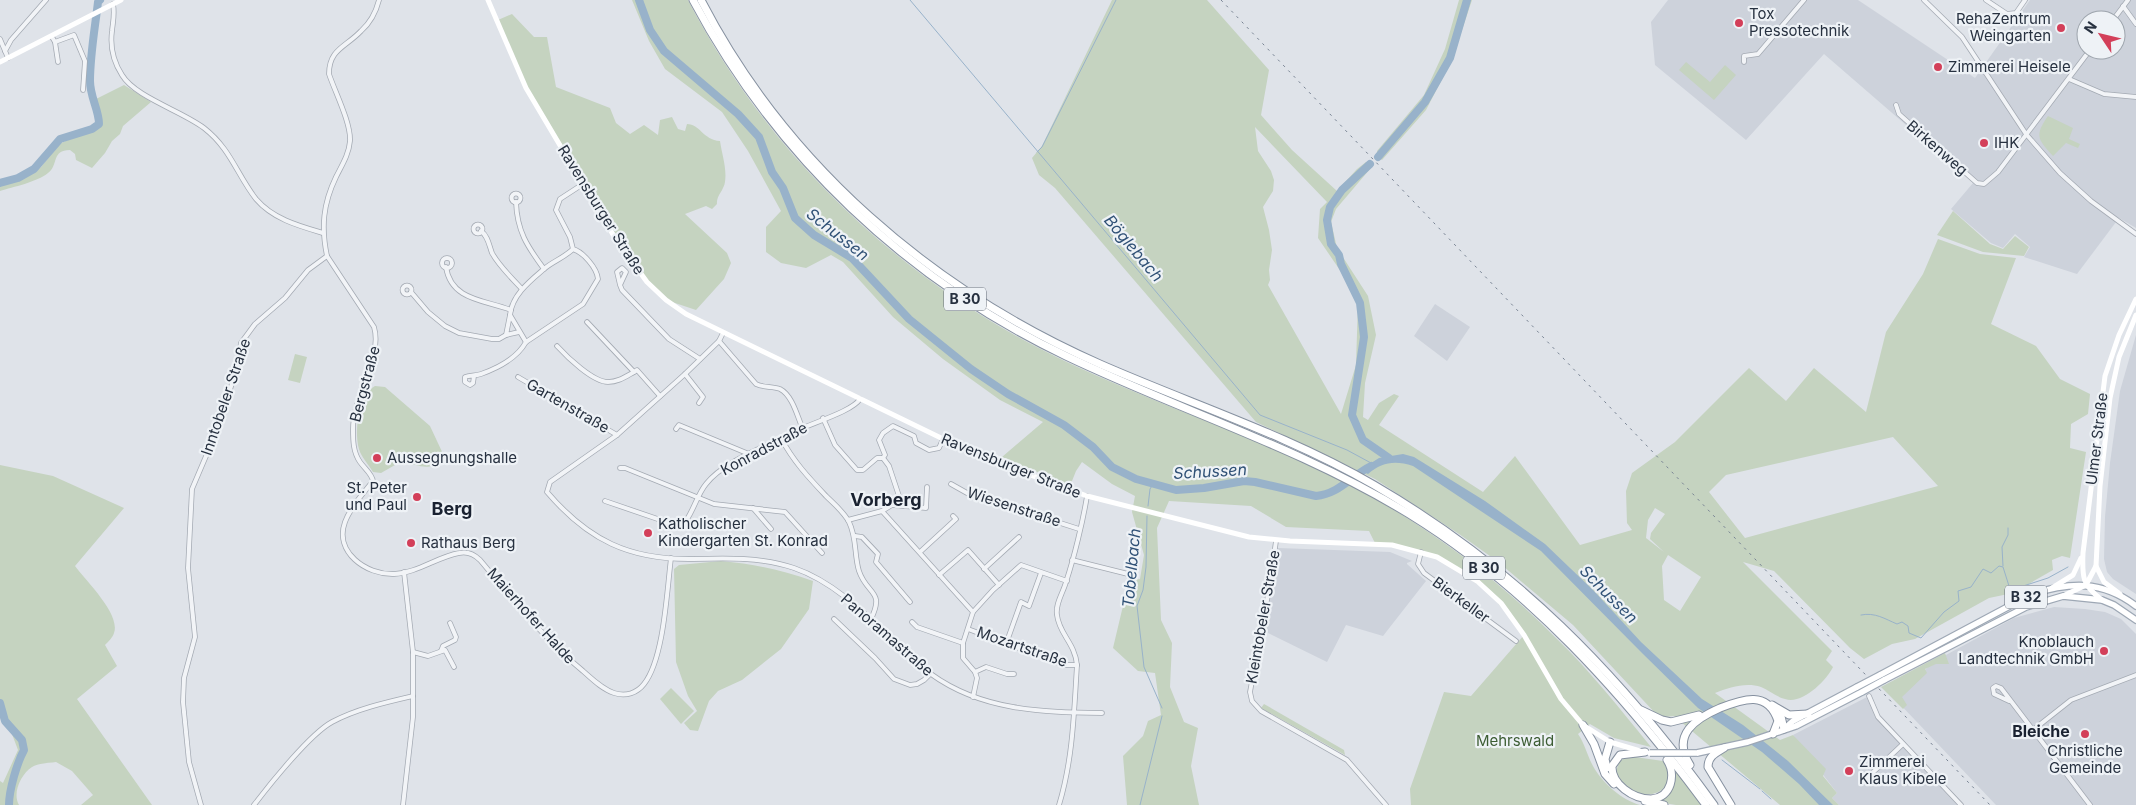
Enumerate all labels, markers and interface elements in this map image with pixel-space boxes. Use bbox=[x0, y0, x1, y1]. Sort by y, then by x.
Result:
place label: Tox Pressotechnik bbox=[1749, 4, 1850, 40]
place label: RehaZentrum Weingarten bbox=[1956, 9, 2051, 45]
north arrow bbox=[2076, 10, 2126, 60]
marker: Tox Pressotechnik bbox=[1733, 17, 1745, 29]
text: N bbox=[2080, 18, 2100, 37]
marker: RehaZentrum Weingarten bbox=[2055, 22, 2067, 34]
place label: Zimmerei Heisele bbox=[1948, 57, 2071, 76]
marker: Zimmerei Heisele bbox=[1932, 61, 1944, 73]
street label: Birkenweg bbox=[1903, 116, 1972, 179]
place label: IHK bbox=[1994, 133, 2019, 152]
marker: IHK bbox=[1978, 137, 1990, 149]
street label: Ravensburger Straße bbox=[554, 141, 649, 278]
water label: Schussen bbox=[803, 203, 873, 265]
water label: Böglebach bbox=[1100, 210, 1168, 286]
road number: B 30 bbox=[944, 288, 986, 310]
street label: Inntobeler Straße bbox=[197, 336, 254, 458]
street label: Bergstraße bbox=[345, 344, 384, 424]
street label: Gartenstraße bbox=[523, 374, 613, 437]
street label: Ulmer Straße bbox=[2081, 392, 2112, 486]
street label: Konradstraße bbox=[717, 418, 810, 479]
street label: Ravensburger Straße bbox=[938, 429, 1084, 502]
place label: Aussegnungshalle bbox=[387, 448, 517, 467]
marker: Aussegnungshalle bbox=[371, 452, 383, 464]
water label: Schussen bbox=[1173, 459, 1247, 483]
place label: St. Peter und Paul bbox=[345, 478, 407, 514]
street label: Wiesenstraße bbox=[965, 482, 1063, 531]
district label: Vorberg bbox=[850, 489, 922, 510]
marker: St. Peter und Paul bbox=[411, 491, 423, 503]
district label: Berg bbox=[432, 498, 472, 519]
place label: Katholischer Kindergarten St. Konrad bbox=[658, 514, 828, 550]
marker: Katholischer Kindergarten St. Konrad bbox=[642, 527, 654, 539]
water label: Tobelbach bbox=[1118, 527, 1144, 609]
place label: Rathaus Berg bbox=[421, 533, 515, 552]
marker: Rathaus Berg bbox=[405, 537, 417, 549]
street label: Kleintobeler Straße bbox=[1241, 549, 1284, 685]
road number: B 30 bbox=[1463, 556, 1505, 580]
water label: Schussen bbox=[1576, 561, 1642, 627]
street label: Maierhofer Halde bbox=[483, 564, 580, 668]
street label: Bierkeller bbox=[1429, 572, 1494, 627]
road number: B 32 bbox=[2005, 586, 2047, 608]
street label: Panoramastraße bbox=[837, 589, 937, 680]
street label: Mozartstraße bbox=[974, 622, 1070, 671]
place label: Knoblauch Landtechnik GmbH bbox=[1958, 632, 2094, 668]
marker: Knoblauch Landtechnik GmbH bbox=[2098, 645, 2110, 657]
district label: Bleiche bbox=[2012, 721, 2070, 741]
marker: Christliche Gemeinde bbox=[2079, 728, 2091, 740]
park label: Mehrswald bbox=[1476, 731, 1554, 750]
place label: Christliche Gemeinde bbox=[2047, 741, 2123, 777]
place label: Zimmerei Klaus Kibele bbox=[1859, 752, 1946, 788]
marker: Zimmerei Klaus Kibele bbox=[1843, 765, 1855, 777]

